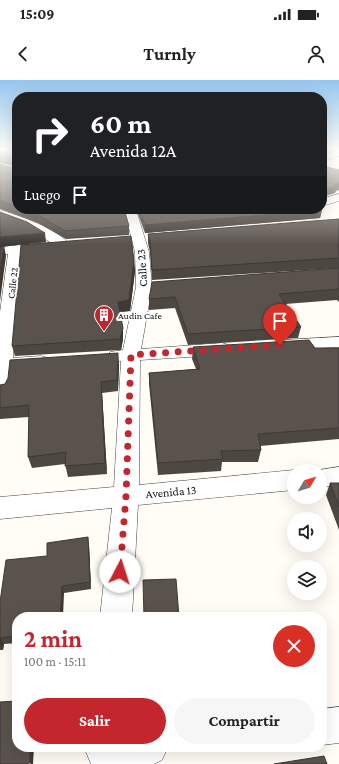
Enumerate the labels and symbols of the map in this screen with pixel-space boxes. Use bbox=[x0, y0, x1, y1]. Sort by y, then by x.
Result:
street label: Calle 23 bbox=[134, 248, 150, 287]
street label: Calle 22 bbox=[5, 267, 20, 299]
building icon: Audin Cafe bbox=[93, 304, 115, 332]
pin bbox=[263, 304, 297, 345]
place label: Audin Cafe bbox=[118, 310, 162, 321]
north arrow bbox=[287, 464, 327, 504]
street label: Avenida 13 bbox=[145, 483, 197, 501]
position arrow bbox=[99, 551, 141, 593]

